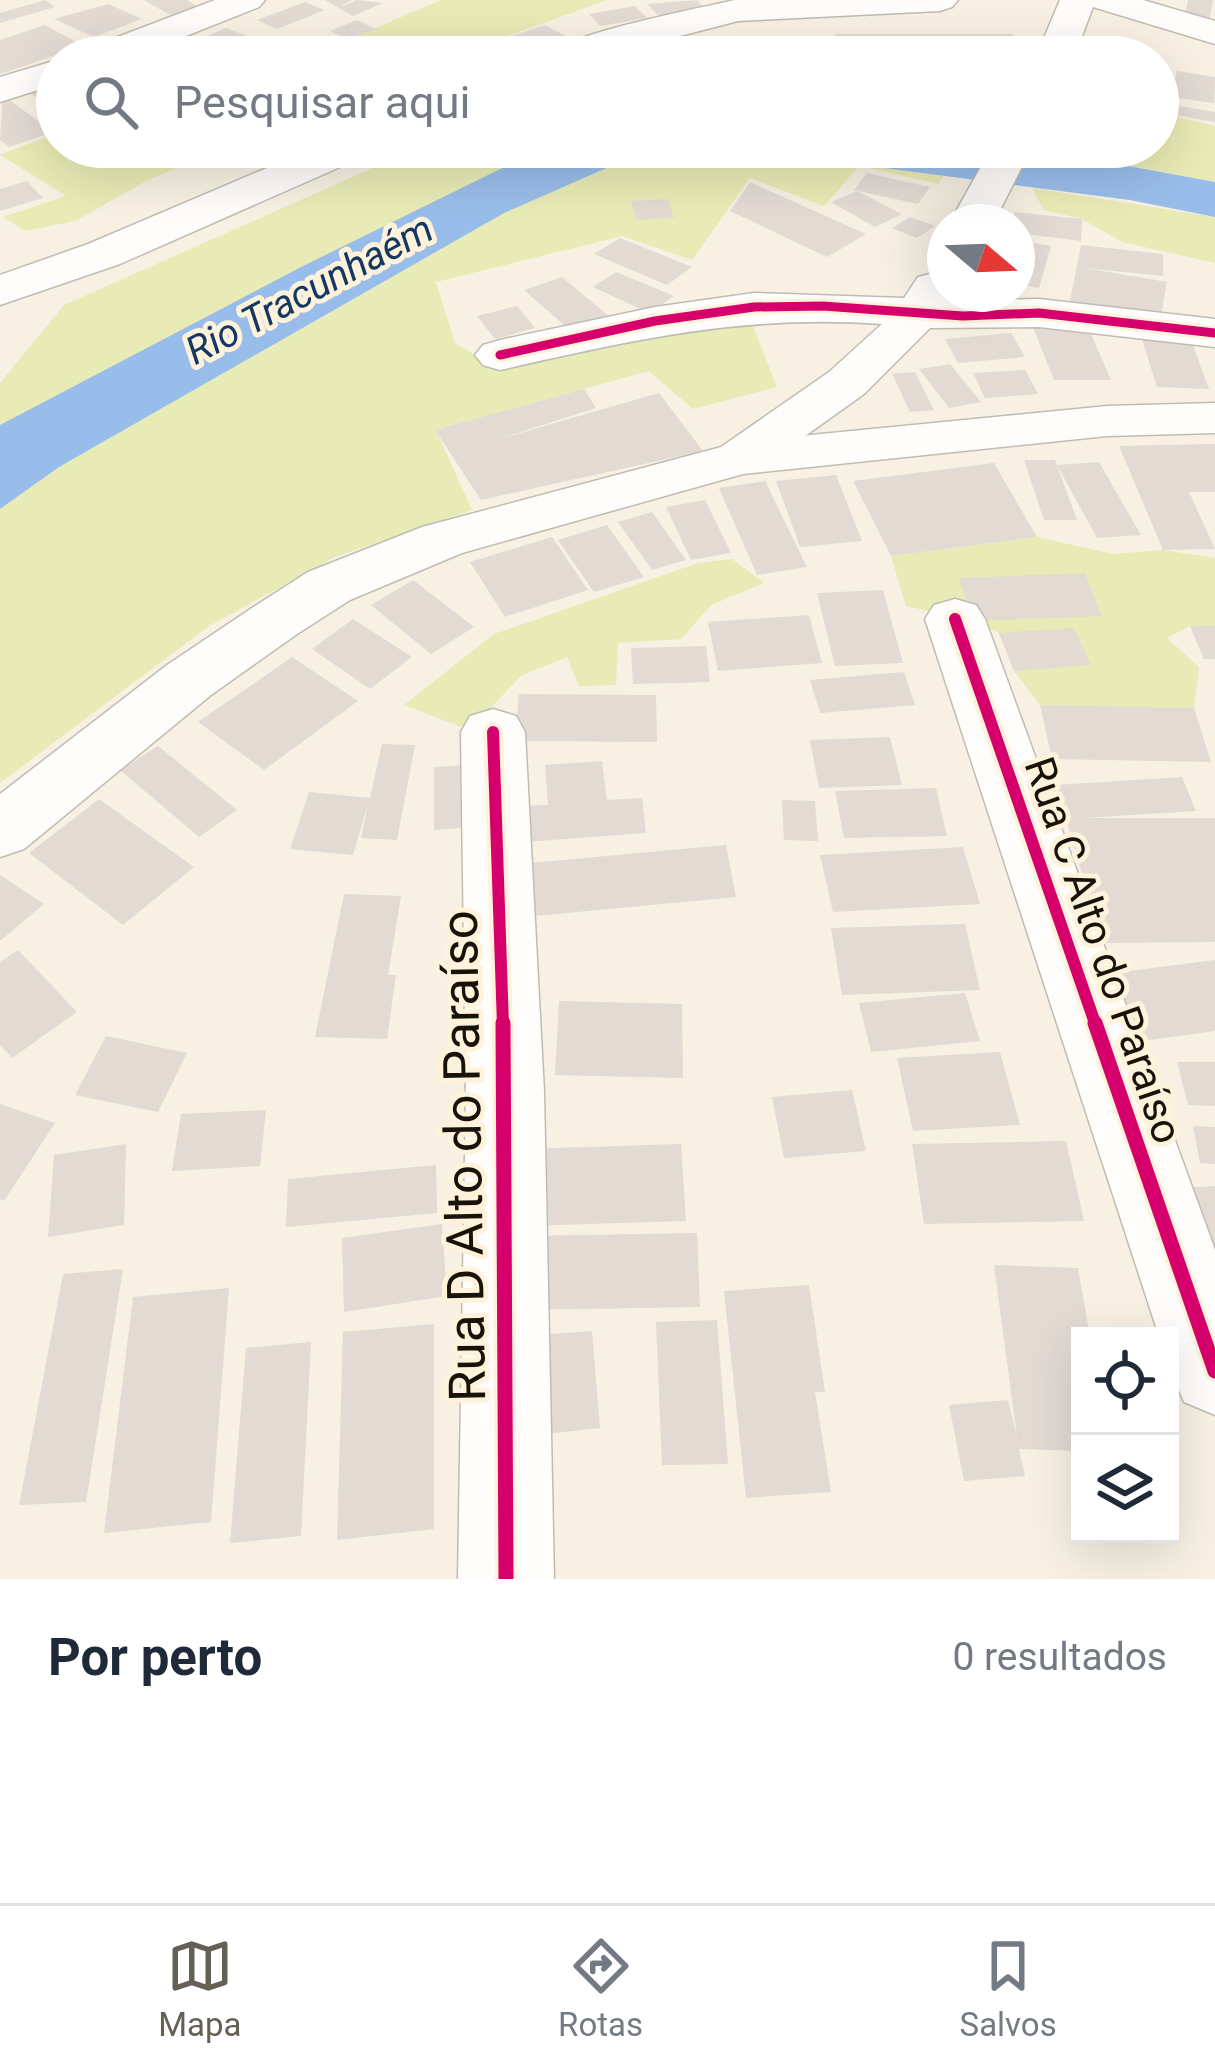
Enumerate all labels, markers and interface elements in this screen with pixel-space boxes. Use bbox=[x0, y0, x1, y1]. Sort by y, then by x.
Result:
search box bbox=[36, 36, 1179, 168]
icon: search bbox=[78, 69, 144, 135]
text: Pesquisar aqui bbox=[174, 76, 470, 129]
north arrow bbox=[927, 204, 1035, 312]
water label: Rio Tracunhaém bbox=[178, 206, 441, 374]
street label: Rua C Alto do Paraíso bbox=[1014, 751, 1193, 1150]
street label: Rua D Alto do Paraíso bbox=[430, 910, 497, 1402]
map controls bbox=[1071, 1327, 1179, 1543]
button: locate bbox=[1071, 1327, 1179, 1435]
button: layers bbox=[1071, 1435, 1179, 1543]
text: Por perto bbox=[48, 1628, 262, 1687]
text: 0 resultados bbox=[952, 1634, 1167, 1680]
tab: Mapa bbox=[158, 1933, 242, 2044]
tab: Rotas bbox=[558, 1933, 643, 2044]
tab: Salvos bbox=[960, 1933, 1057, 2044]

